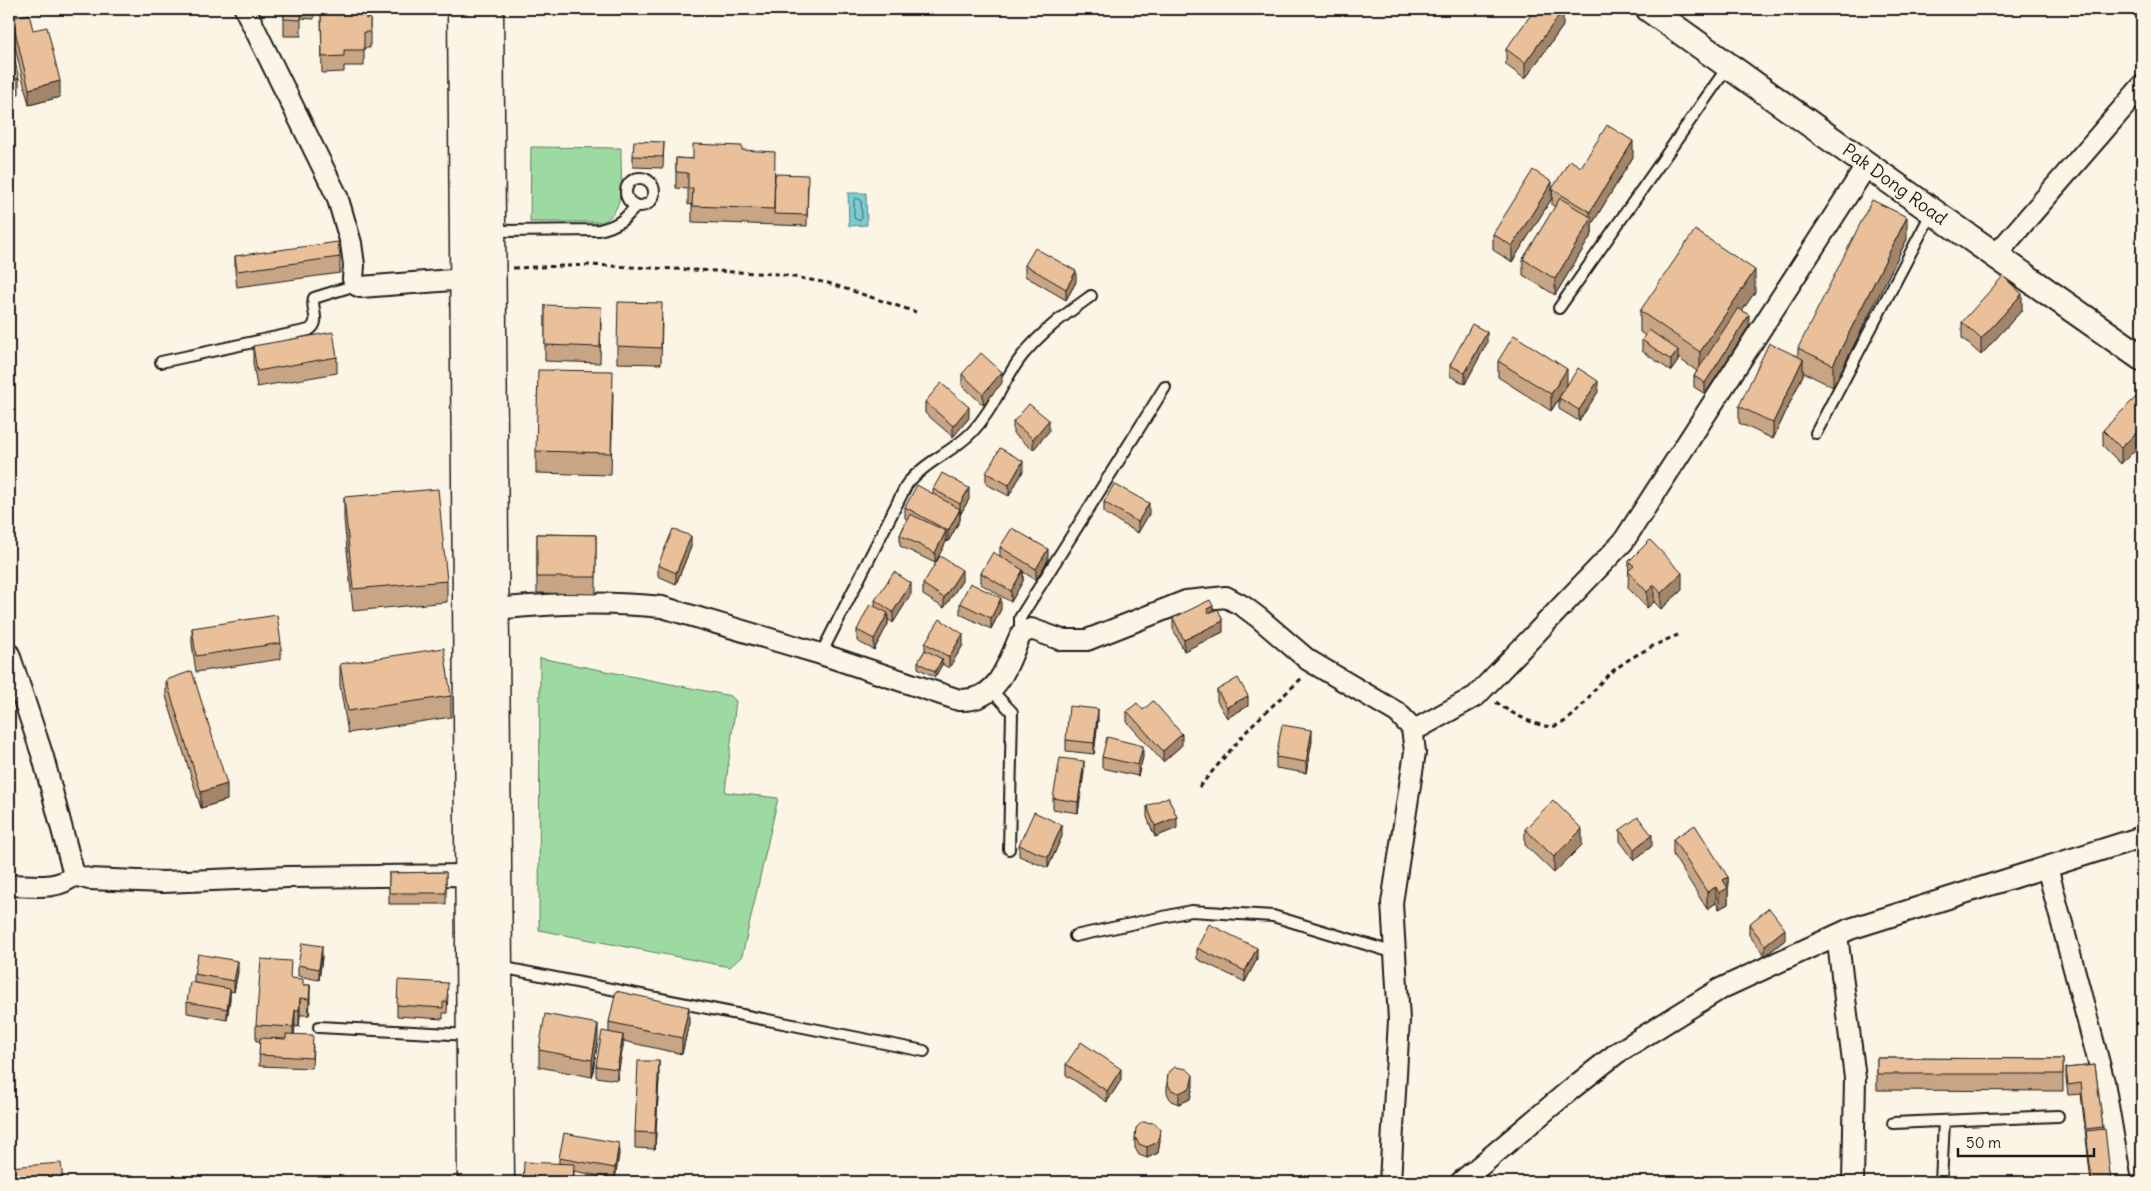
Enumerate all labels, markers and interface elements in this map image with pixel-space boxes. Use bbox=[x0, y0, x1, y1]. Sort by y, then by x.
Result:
street label: Pak Dong Road bbox=[1838, 138, 1952, 230]
scale bar bbox=[1958, 1126, 2095, 1158]
text: 50 m bbox=[1966, 1133, 2001, 1152]

